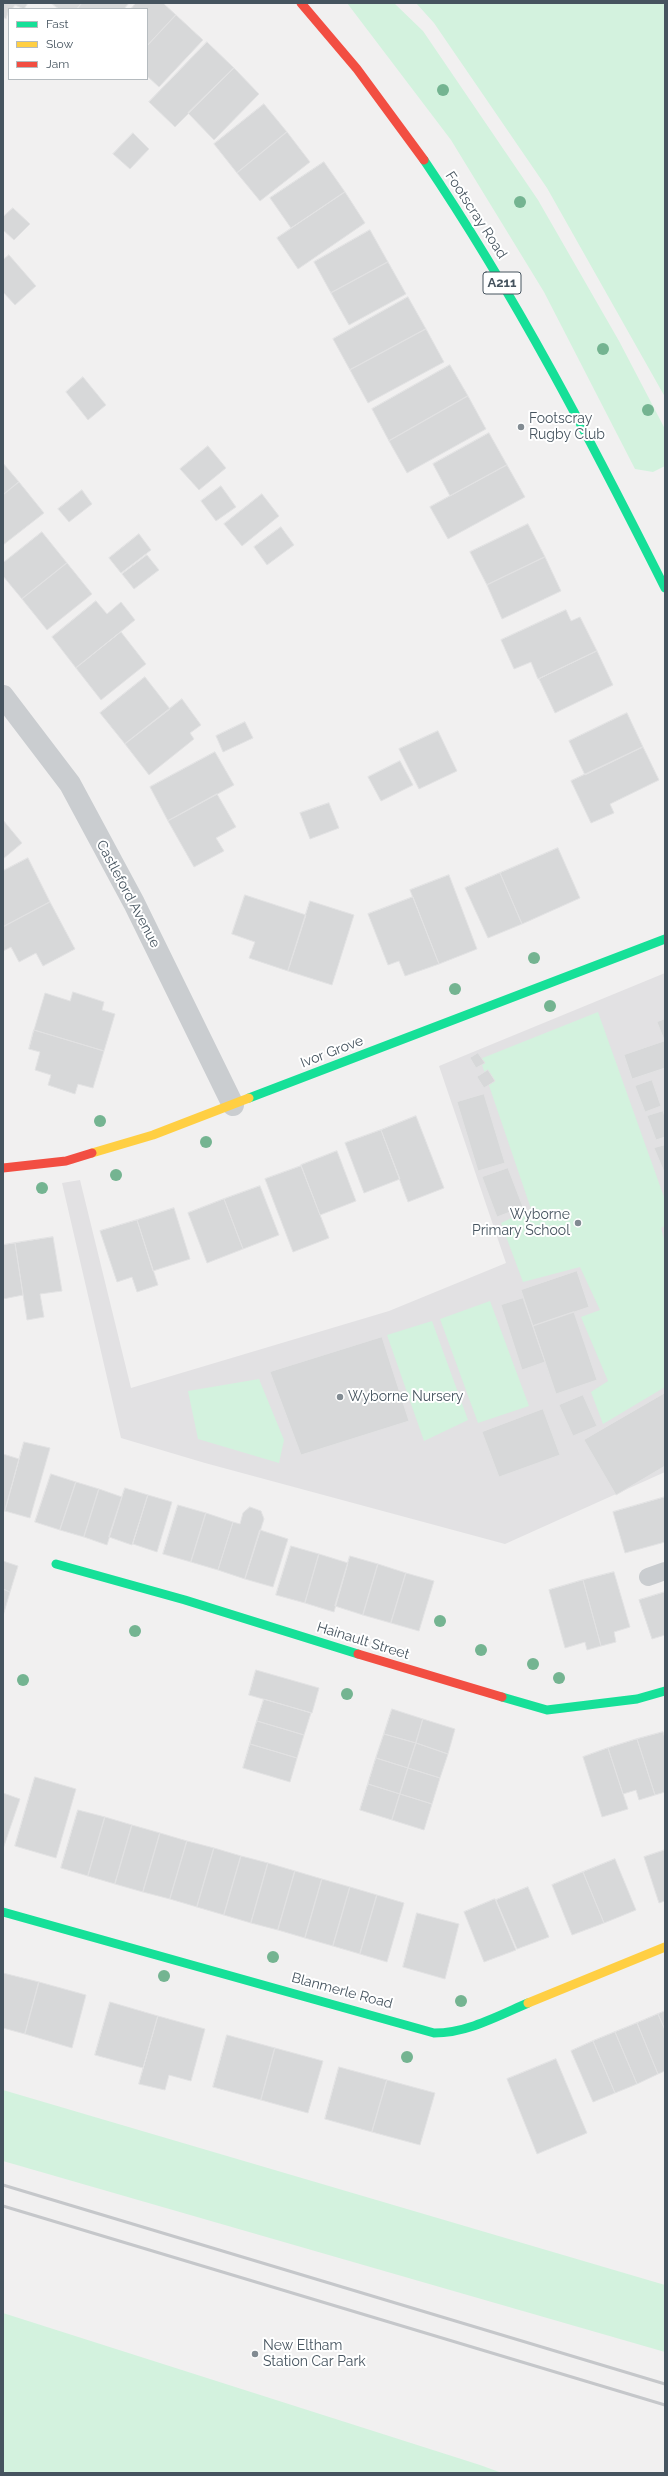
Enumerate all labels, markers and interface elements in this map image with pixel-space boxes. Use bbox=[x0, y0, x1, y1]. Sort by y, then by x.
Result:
legend bbox=[8, 8, 148, 80]
text: Fast bbox=[46, 17, 69, 31]
text: Slow bbox=[46, 37, 73, 51]
text: Jam bbox=[46, 57, 69, 71]
street label: Footscray Road bbox=[442, 168, 510, 262]
road number: A211 bbox=[483, 272, 521, 294]
place label: Footscray Rugby Club bbox=[529, 411, 605, 444]
marker: Footscray Rugby Club bbox=[516, 422, 526, 432]
street label: Castleford Avenue bbox=[93, 837, 163, 951]
street label: Ivor Grove bbox=[298, 1032, 366, 1072]
place label: Wyborne Primary School bbox=[472, 1207, 570, 1240]
marker: Wyborne Primary School bbox=[573, 1218, 583, 1228]
place label: Wyborne Nursery bbox=[348, 1389, 463, 1405]
marker: Wyborne Nursery bbox=[335, 1392, 345, 1402]
street label: Hainault Street bbox=[315, 1619, 411, 1663]
street label: Blanmerle Road bbox=[290, 1969, 394, 2013]
place label: New Eltham Station Car Park bbox=[263, 2338, 366, 2370]
marker: New Eltham Station Car Park bbox=[250, 2349, 260, 2359]

